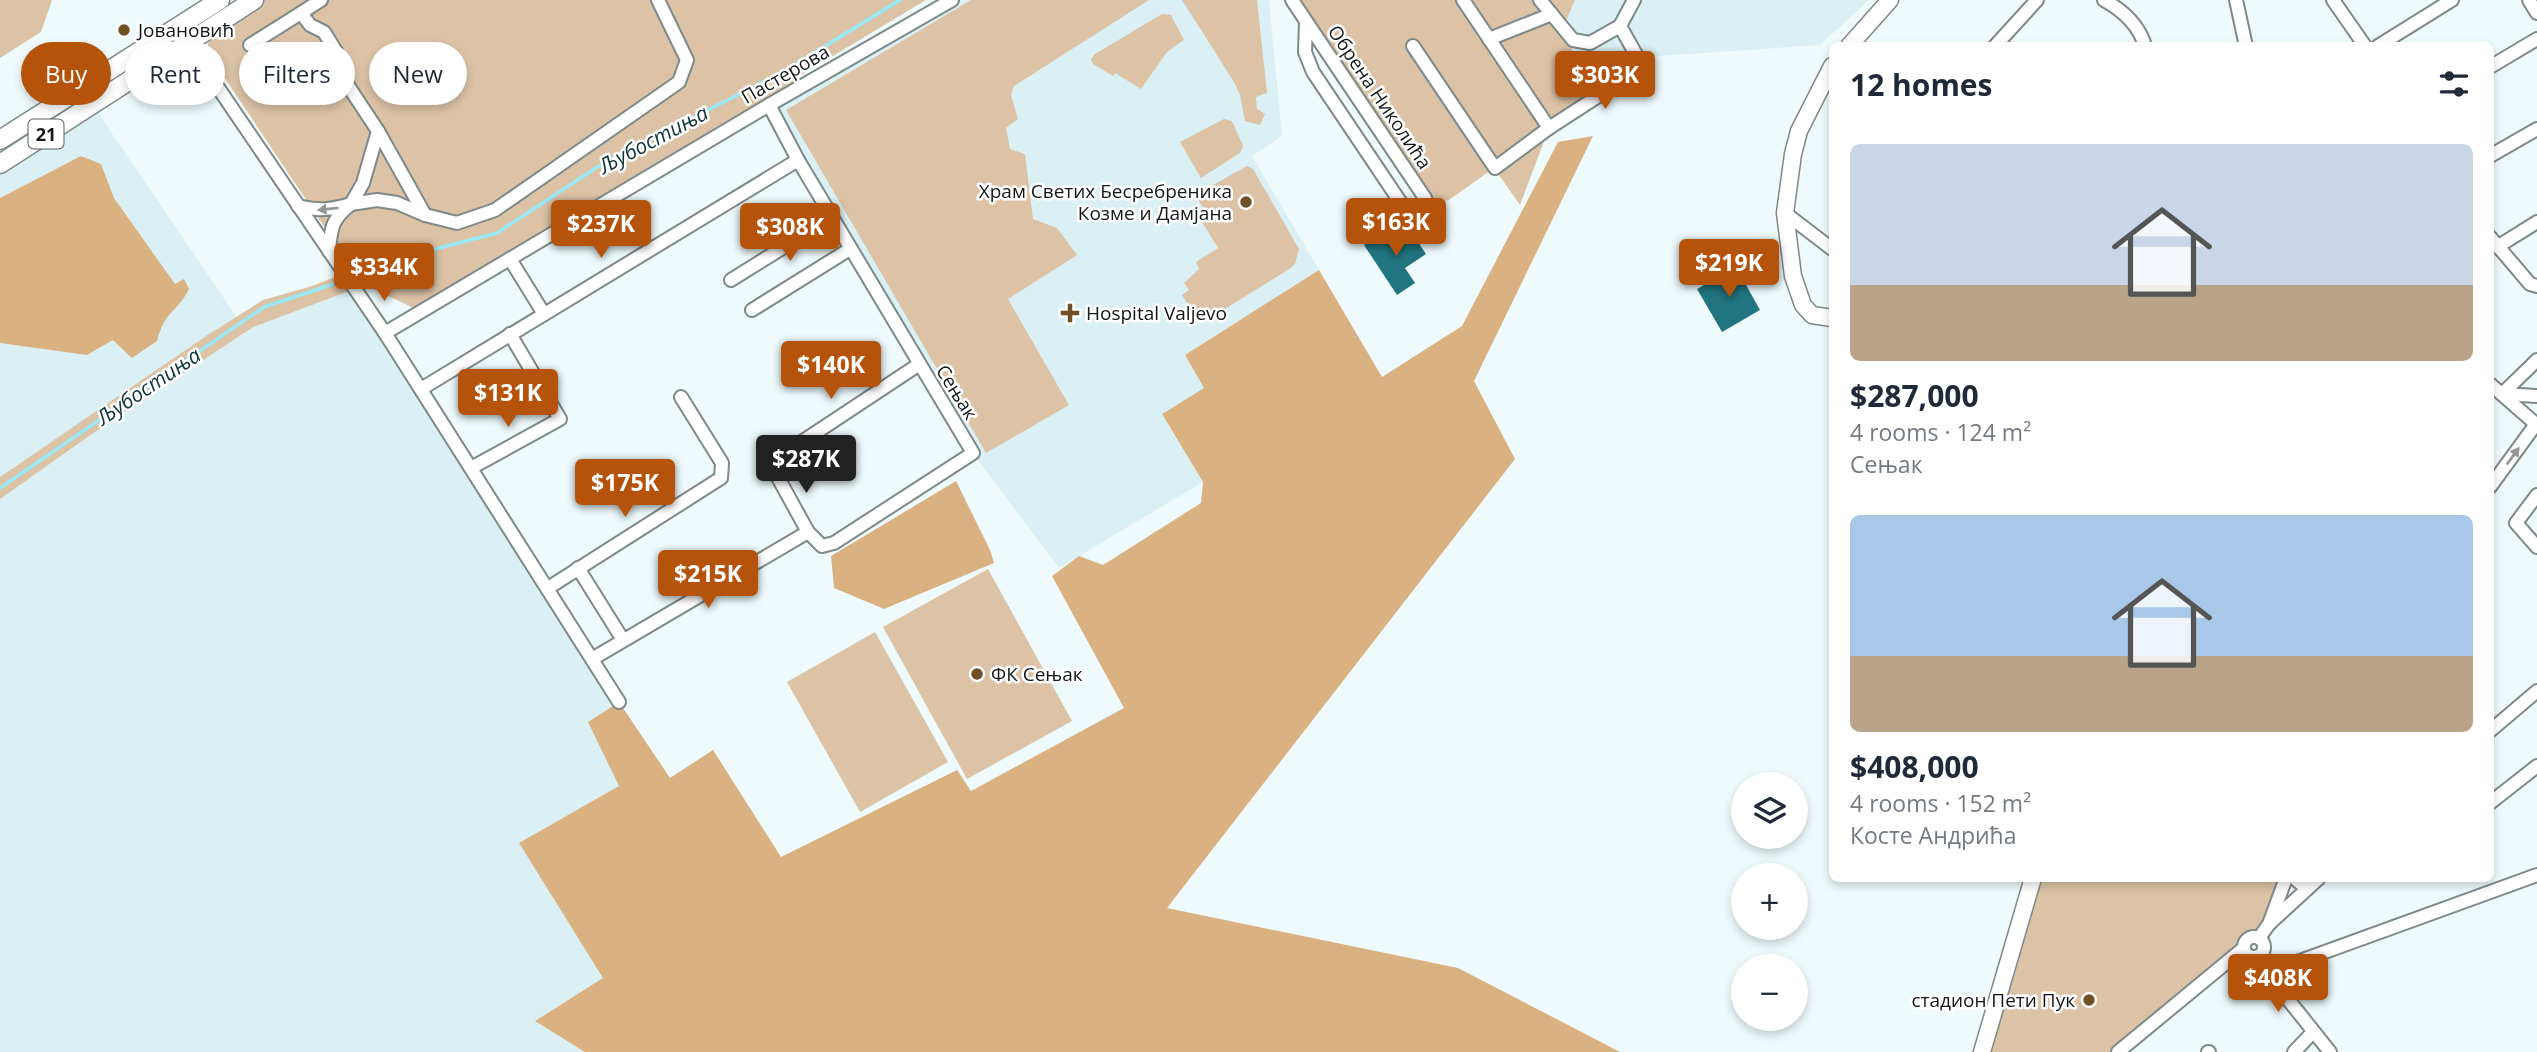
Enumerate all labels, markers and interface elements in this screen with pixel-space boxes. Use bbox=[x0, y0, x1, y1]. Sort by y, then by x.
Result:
place label: Јовановић bbox=[136, 17, 234, 43]
street label: Обрена Николића bbox=[1322, 20, 1438, 174]
marker: Јовановић bbox=[116, 22, 132, 38]
street label: Пастерова bbox=[736, 38, 834, 110]
chip: Buy bbox=[21, 42, 111, 105]
chip: Rent bbox=[125, 42, 225, 105]
chip: Filters bbox=[239, 42, 355, 105]
chip: New bbox=[369, 42, 467, 105]
pin: $303K bbox=[1556, 52, 1654, 111]
text: $303K bbox=[1571, 58, 1639, 90]
text: 12 homes bbox=[1850, 64, 1993, 105]
icon: filters bbox=[2435, 65, 2473, 103]
water label: Љубостиња bbox=[592, 98, 713, 180]
road number: 21 bbox=[28, 119, 64, 148]
place label: Храм Светих Бесребреника Козме и Дамјана bbox=[979, 178, 1232, 226]
icon: home bbox=[2099, 189, 2225, 315]
marker: Храм Светих Бесребреника Козме и Дамјана bbox=[1238, 194, 1254, 210]
pin: $163K bbox=[1347, 198, 1445, 258]
pin: $237K bbox=[552, 201, 650, 260]
one-way arrow bbox=[317, 203, 339, 214]
pin: $308K bbox=[741, 204, 839, 263]
text: $163K bbox=[1362, 205, 1430, 237]
text: $237K bbox=[567, 207, 635, 239]
text: $308K bbox=[756, 210, 824, 242]
pin: $219K bbox=[1680, 240, 1778, 299]
pin: $334K bbox=[335, 244, 433, 303]
text: $219K bbox=[1695, 246, 1763, 278]
text: $334K bbox=[350, 250, 418, 282]
place label: Hospital Valjevo bbox=[1086, 300, 1227, 326]
marker: Hospital Valjevo bbox=[1060, 303, 1080, 323]
water label: Љубостиња bbox=[89, 341, 206, 432]
pin: $140K bbox=[782, 342, 880, 401]
text: $140K bbox=[797, 348, 865, 380]
street label: Сењак bbox=[930, 360, 984, 424]
pin: $131K bbox=[459, 370, 557, 429]
text: $287,000 bbox=[1850, 375, 1979, 416]
text: $131K bbox=[474, 376, 542, 408]
text: 4 rooms · 124 m² bbox=[1850, 416, 2031, 448]
pin: $287K bbox=[757, 435, 855, 495]
text: $287K bbox=[772, 442, 840, 474]
one-way arrow bbox=[2506, 447, 2520, 465]
text: Сењак bbox=[1850, 448, 1923, 480]
pin: $175K bbox=[576, 460, 674, 519]
text: $175K bbox=[591, 466, 659, 498]
pin: $215K bbox=[659, 550, 757, 610]
text: $215K bbox=[674, 557, 742, 589]
icon: home bbox=[2099, 560, 2225, 686]
place label: ФК Сењак bbox=[991, 661, 1083, 687]
marker: ФК Сењак bbox=[969, 666, 985, 682]
text: $408,000 bbox=[1850, 746, 1979, 787]
map controls bbox=[1731, 772, 1808, 1031]
button: layers bbox=[1731, 772, 1808, 849]
text: 4 rooms · 152 m² bbox=[1850, 787, 2031, 819]
text: Косте Андрића bbox=[1850, 819, 2017, 851]
button: + bbox=[1731, 863, 1808, 940]
button: − bbox=[1731, 954, 1808, 1031]
pin: $408K bbox=[2229, 954, 2327, 1014]
text: $408K bbox=[2244, 961, 2312, 993]
place label: стадион Пети Пук bbox=[1911, 987, 2075, 1013]
marker: стадион Пети Пук bbox=[2081, 992, 2097, 1008]

